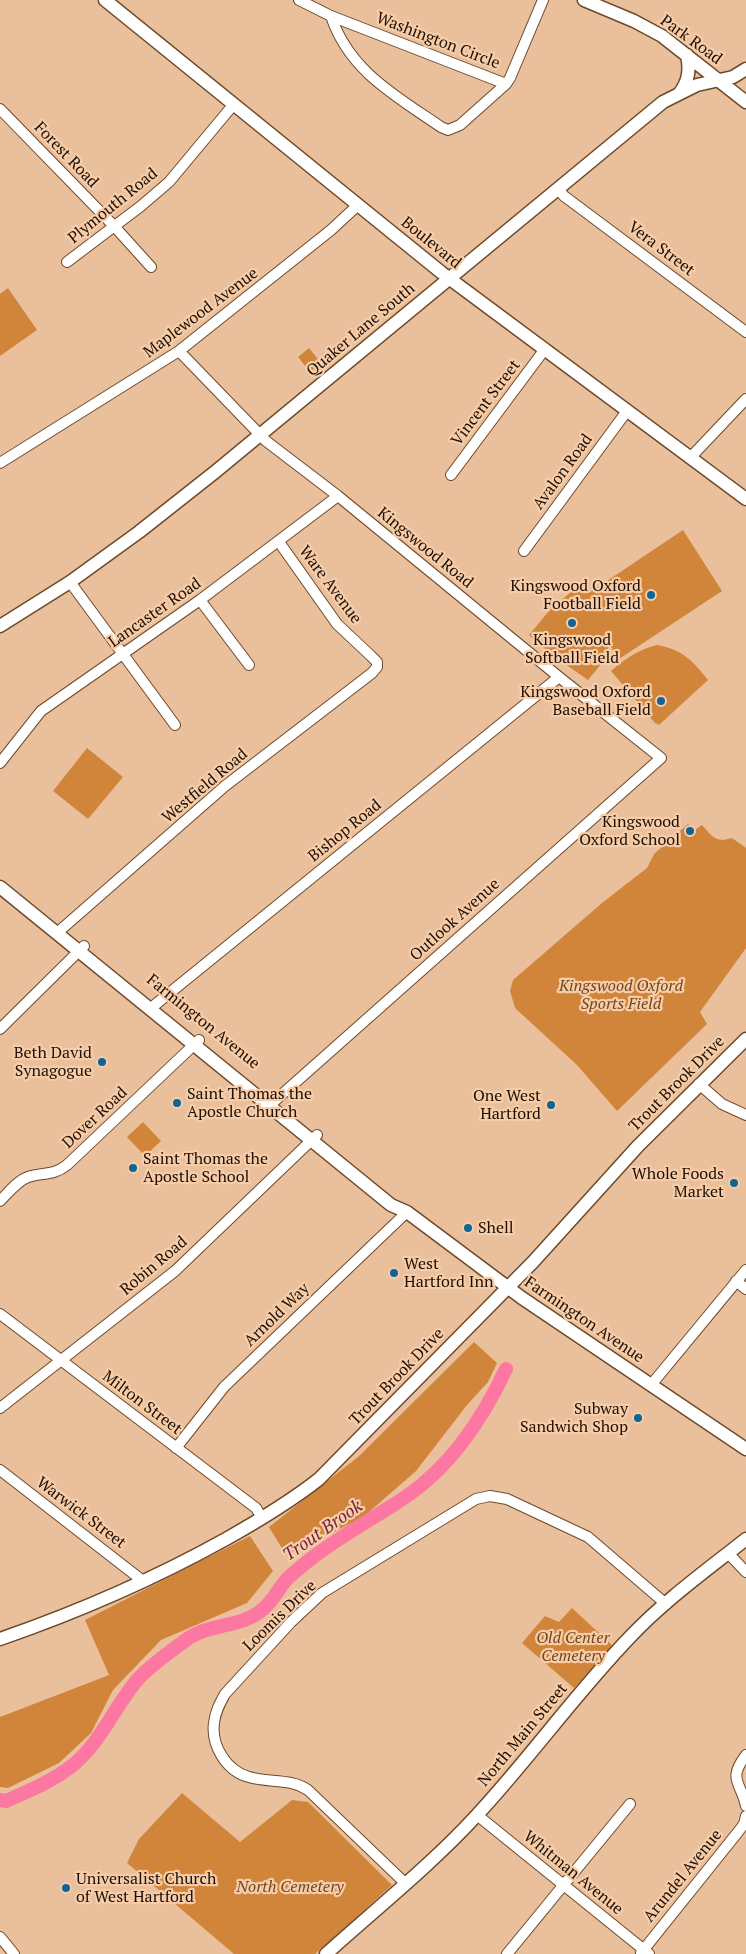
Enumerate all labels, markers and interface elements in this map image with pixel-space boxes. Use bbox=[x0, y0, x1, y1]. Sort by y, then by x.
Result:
street label: Washington Circle bbox=[374, 9, 502, 73]
street label: Park Road bbox=[656, 11, 726, 69]
street label: Forest Road bbox=[30, 118, 102, 192]
street label: Plymouth Road bbox=[65, 164, 161, 248]
street label: Boulevard bbox=[397, 213, 465, 273]
street label: Vera Street bbox=[624, 218, 698, 280]
street label: Maplewood Avenue bbox=[140, 264, 262, 362]
street label: Quaker Lane South bbox=[303, 279, 419, 381]
street label: Vincent Street bbox=[447, 356, 525, 450]
street label: Avalon Road bbox=[529, 430, 597, 514]
street label: Kingswood Road bbox=[373, 504, 477, 592]
street label: Ware Avenue bbox=[295, 542, 365, 628]
street label: Lancaster Road bbox=[105, 574, 205, 652]
place label: Kingswood Oxford Football Field bbox=[510, 576, 641, 614]
marker: Kingswood Oxford Football Field bbox=[645, 589, 657, 601]
marker: Kingswood Softball Field bbox=[566, 617, 578, 629]
place label: Kingswood Softball Field bbox=[525, 630, 619, 668]
place label: Kingswood Oxford Baseball Field bbox=[520, 682, 651, 720]
marker: Kingswood Oxford Baseball Field bbox=[655, 695, 667, 707]
street label: Westfield Road bbox=[158, 745, 252, 827]
street label: Bishop Road bbox=[305, 796, 385, 866]
place label: Kingswood Oxford School bbox=[579, 812, 680, 850]
marker: Kingswood Oxford School bbox=[684, 825, 696, 837]
street label: Outlook Avenue bbox=[406, 875, 504, 965]
street label: Farmington Avenue bbox=[143, 970, 263, 1074]
park label: Kingswood Oxford Sports Field bbox=[559, 976, 683, 1014]
street label: Trout Brook Drive bbox=[625, 1032, 729, 1136]
place label: Beth David Synagogue bbox=[14, 1043, 92, 1081]
marker: Beth David Synagogue bbox=[96, 1056, 108, 1068]
street label: Dover Road bbox=[59, 1083, 131, 1153]
place label: Saint Thomas the Apostle Church bbox=[187, 1084, 312, 1122]
place label: One West Hartford bbox=[473, 1086, 541, 1124]
marker: Saint Thomas the Apostle Church bbox=[171, 1097, 183, 1109]
marker: One West Hartford bbox=[545, 1099, 557, 1111]
place label: Saint Thomas the Apostle School bbox=[143, 1149, 268, 1187]
marker: Saint Thomas the Apostle School bbox=[127, 1162, 139, 1174]
place label: Whole Foods Market bbox=[632, 1164, 724, 1202]
marker: Whole Foods Market bbox=[728, 1177, 740, 1189]
place label: Shell bbox=[478, 1218, 514, 1238]
marker: Shell bbox=[462, 1222, 474, 1234]
street label: Robin Road bbox=[117, 1232, 191, 1300]
place label: West Hartford Inn bbox=[404, 1254, 493, 1292]
marker: West Hartford Inn bbox=[388, 1267, 400, 1279]
street label: Farmington Avenue bbox=[521, 1273, 647, 1367]
street label: Arnold Way bbox=[240, 1279, 314, 1351]
street label: Trout Brook Drive bbox=[346, 1325, 448, 1429]
street label: Milton Street bbox=[99, 1367, 185, 1439]
place label: Subway Sandwich Shop bbox=[520, 1399, 628, 1437]
marker: Subway Sandwich Shop bbox=[632, 1412, 644, 1424]
street label: Warwick Street bbox=[32, 1473, 130, 1553]
water label: Trout Brook bbox=[279, 1496, 367, 1566]
street label: Loomis Drive bbox=[239, 1576, 321, 1656]
park label: Old Center Cemetery bbox=[536, 1628, 610, 1666]
street label: North Main Street bbox=[474, 1680, 572, 1790]
street label: Arundel Avenue bbox=[640, 1826, 726, 1926]
street label: Whitman Avenue bbox=[519, 1827, 627, 1919]
place label: Universalist Church of West Hartford bbox=[76, 1869, 216, 1907]
park label: North Cemetery bbox=[236, 1877, 344, 1897]
marker: Universalist Church of West Hartford bbox=[60, 1882, 72, 1894]

